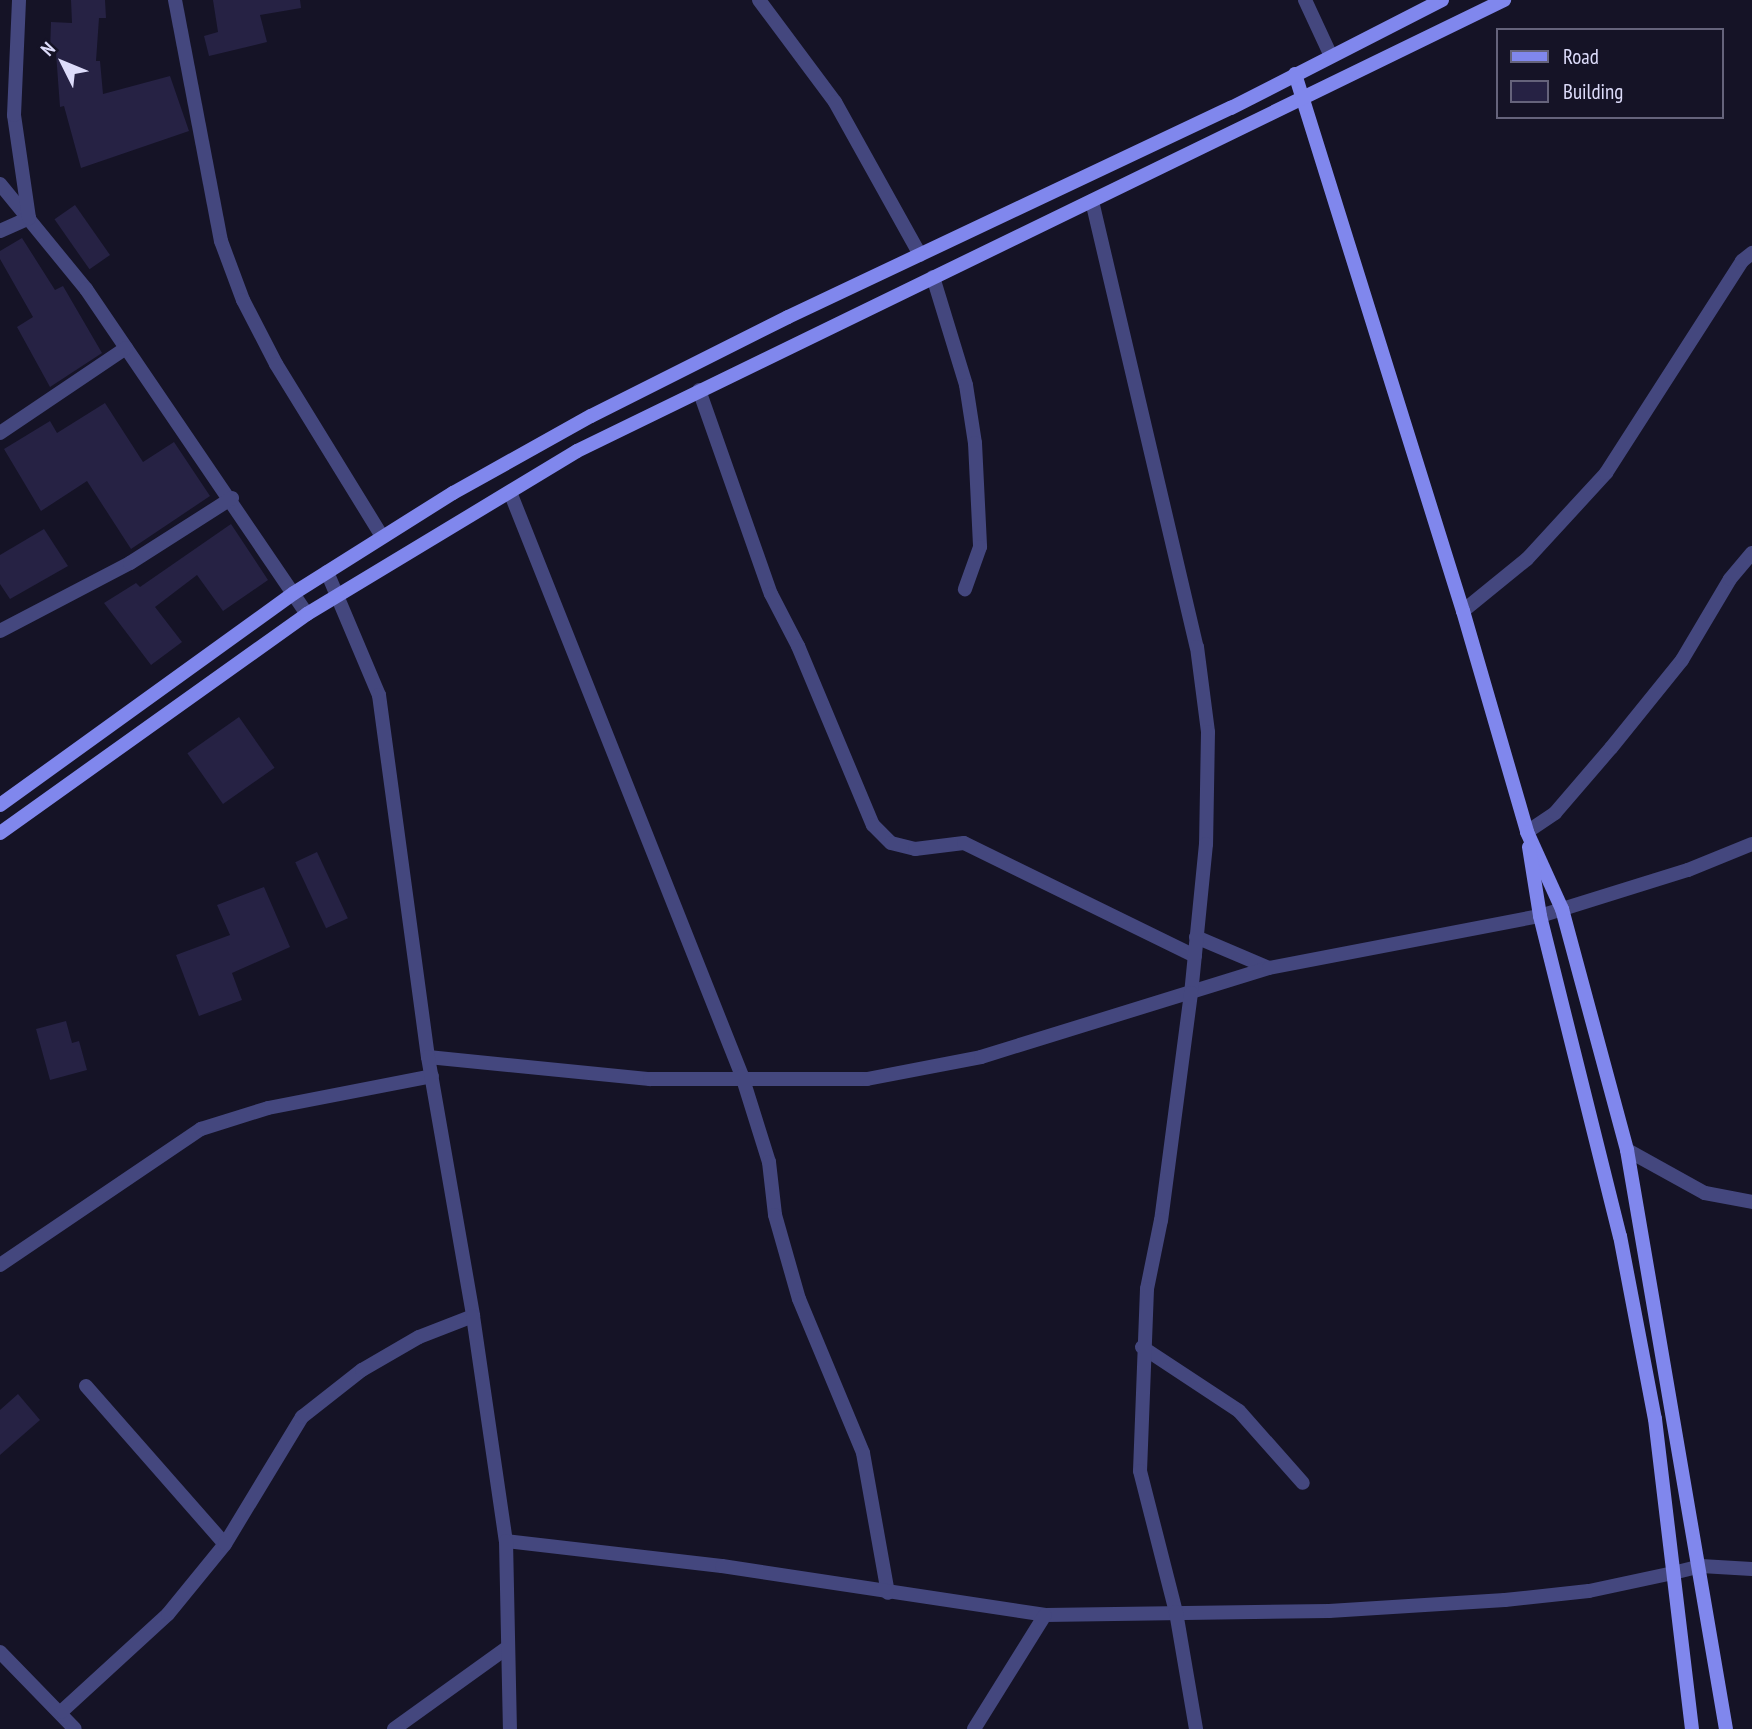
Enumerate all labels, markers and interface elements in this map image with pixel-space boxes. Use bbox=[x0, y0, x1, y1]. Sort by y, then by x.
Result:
north arrow bbox=[28, 28, 98, 98]
legend bbox=[1496, 28, 1724, 119]
text: N bbox=[35, 37, 60, 61]
text: Road bbox=[1563, 43, 1599, 70]
text: Building bbox=[1563, 78, 1623, 105]

